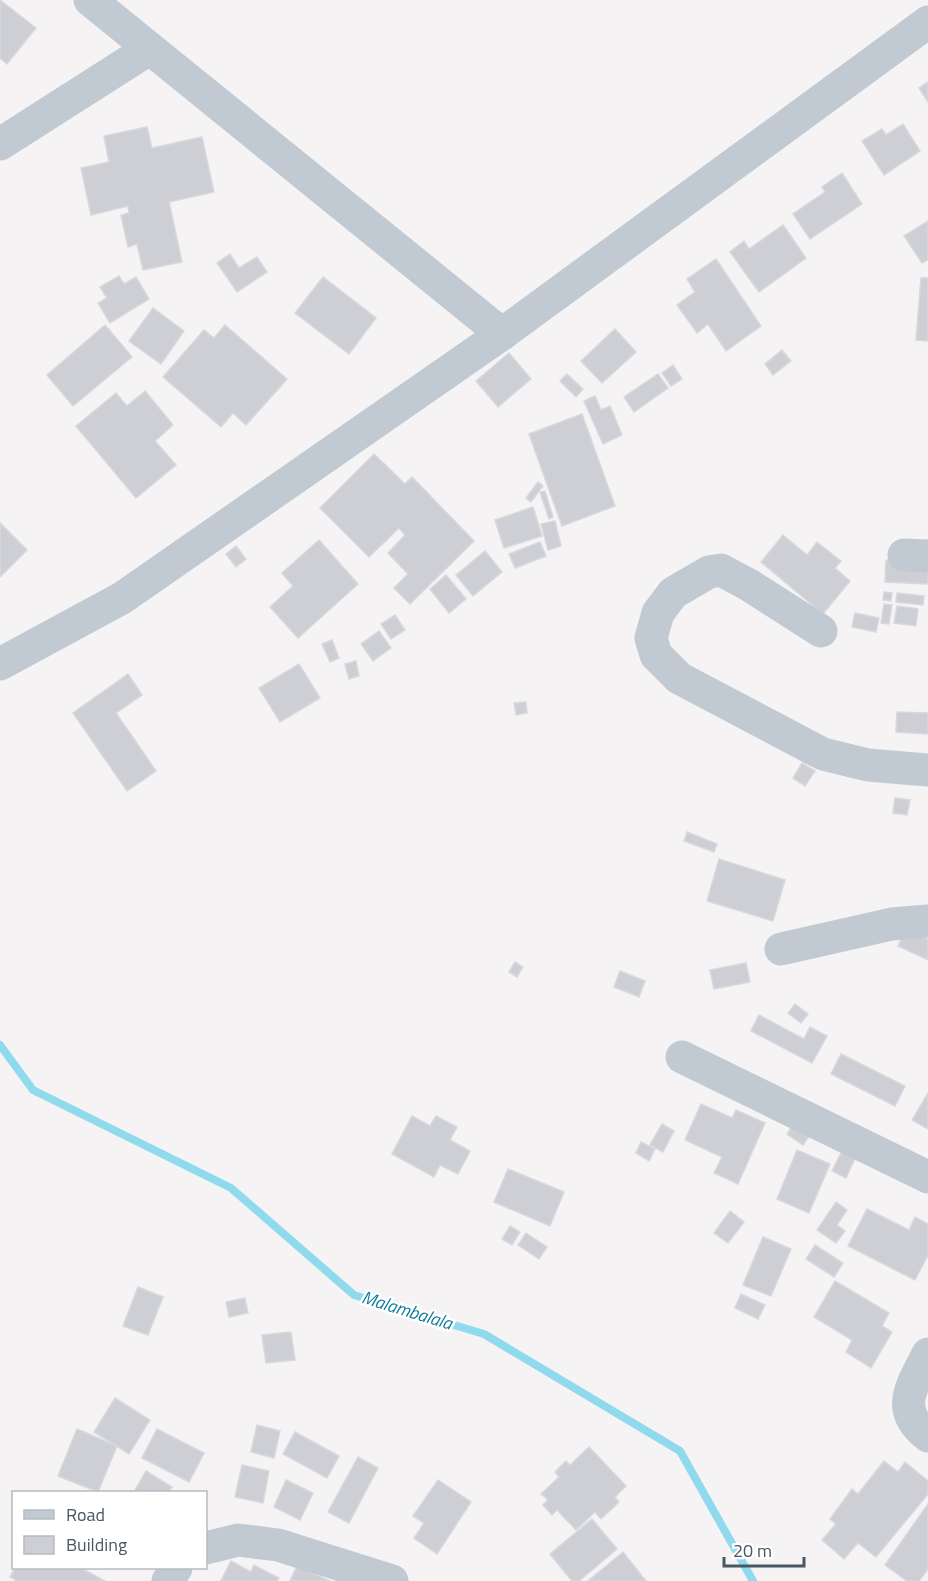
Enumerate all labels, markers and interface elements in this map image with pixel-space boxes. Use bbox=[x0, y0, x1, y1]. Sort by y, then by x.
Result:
water label: Malambalala bbox=[358, 1283, 457, 1337]
legend bbox=[12, 1491, 207, 1569]
text: Road bbox=[66, 1501, 105, 1528]
scale bar bbox=[724, 1530, 804, 1568]
text: Building bbox=[66, 1531, 127, 1558]
text: 20 m bbox=[733, 1537, 772, 1564]

